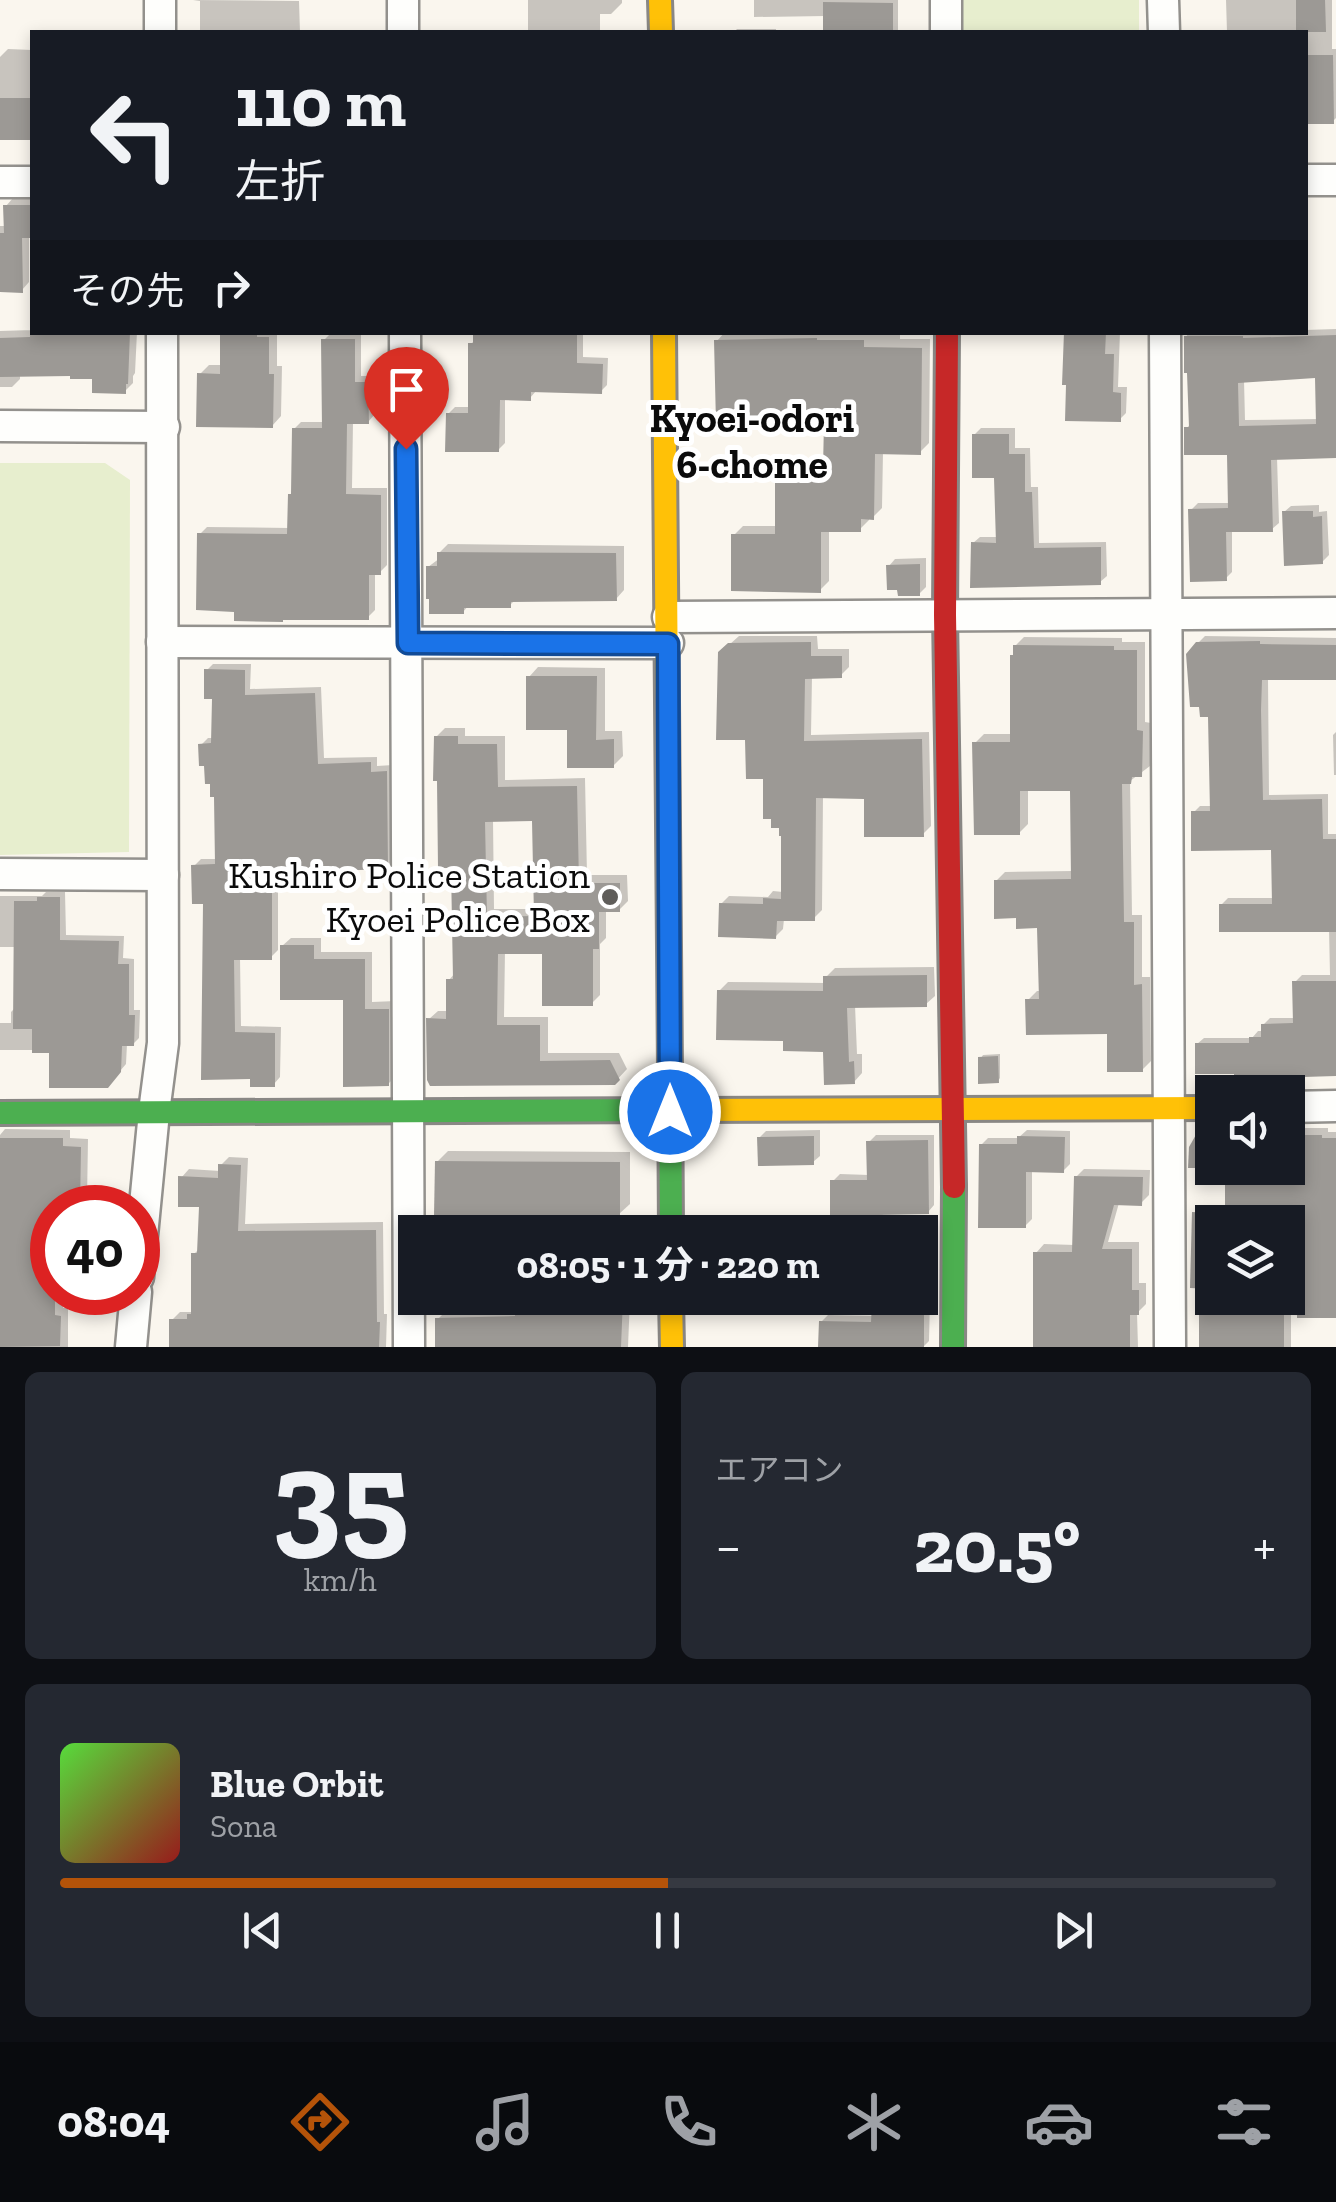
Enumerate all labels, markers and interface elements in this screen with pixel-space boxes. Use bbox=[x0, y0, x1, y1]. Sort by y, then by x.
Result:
text: 110 m bbox=[235, 60, 406, 144]
icon: left bbox=[70, 70, 200, 200]
text: 左折 bbox=[235, 155, 325, 209]
icon: right bbox=[204, 260, 259, 315]
text: その先 bbox=[70, 268, 184, 314]
pin bbox=[364, 347, 449, 450]
icon: arrive bbox=[379, 362, 434, 417]
district label: Kyoei-odori 6-chome bbox=[649, 394, 855, 488]
place label: Kushiro Police Station Kyoei Police Box bbox=[228, 852, 590, 942]
marker: Kushiro Police Station Kyoei Police Box bbox=[599, 886, 621, 908]
position arrow bbox=[618, 1060, 722, 1164]
map controls bbox=[1195, 1075, 1305, 1315]
button: sound bbox=[1195, 1075, 1305, 1185]
speed limit sign: 40 bbox=[30, 1185, 160, 1315]
button: layers bbox=[1195, 1205, 1305, 1315]
text: 08:05 · 1 分 · 220 m bbox=[517, 1242, 819, 1288]
text: 35 bbox=[272, 1418, 409, 1574]
text: エアコン bbox=[716, 1451, 844, 1489]
text: 20.5° bbox=[914, 1501, 1081, 1591]
text: − bbox=[716, 1513, 741, 1579]
text: + bbox=[1253, 1513, 1276, 1579]
text: km/h bbox=[304, 1561, 377, 1599]
text: Blue Orbit bbox=[210, 1761, 383, 1807]
text: Sona bbox=[210, 1807, 277, 1845]
icon: previous bbox=[235, 1903, 290, 1958]
icon: pause bbox=[640, 1903, 695, 1958]
icon: next bbox=[1046, 1903, 1101, 1958]
icon: directions bbox=[285, 2087, 355, 2157]
icon: music bbox=[470, 2087, 540, 2157]
icon: phone bbox=[654, 2087, 724, 2157]
icon: climate bbox=[839, 2087, 909, 2157]
icon: car bbox=[1024, 2087, 1094, 2157]
icon: filters bbox=[1209, 2087, 1279, 2157]
text: 08:04 bbox=[57, 2095, 170, 2149]

